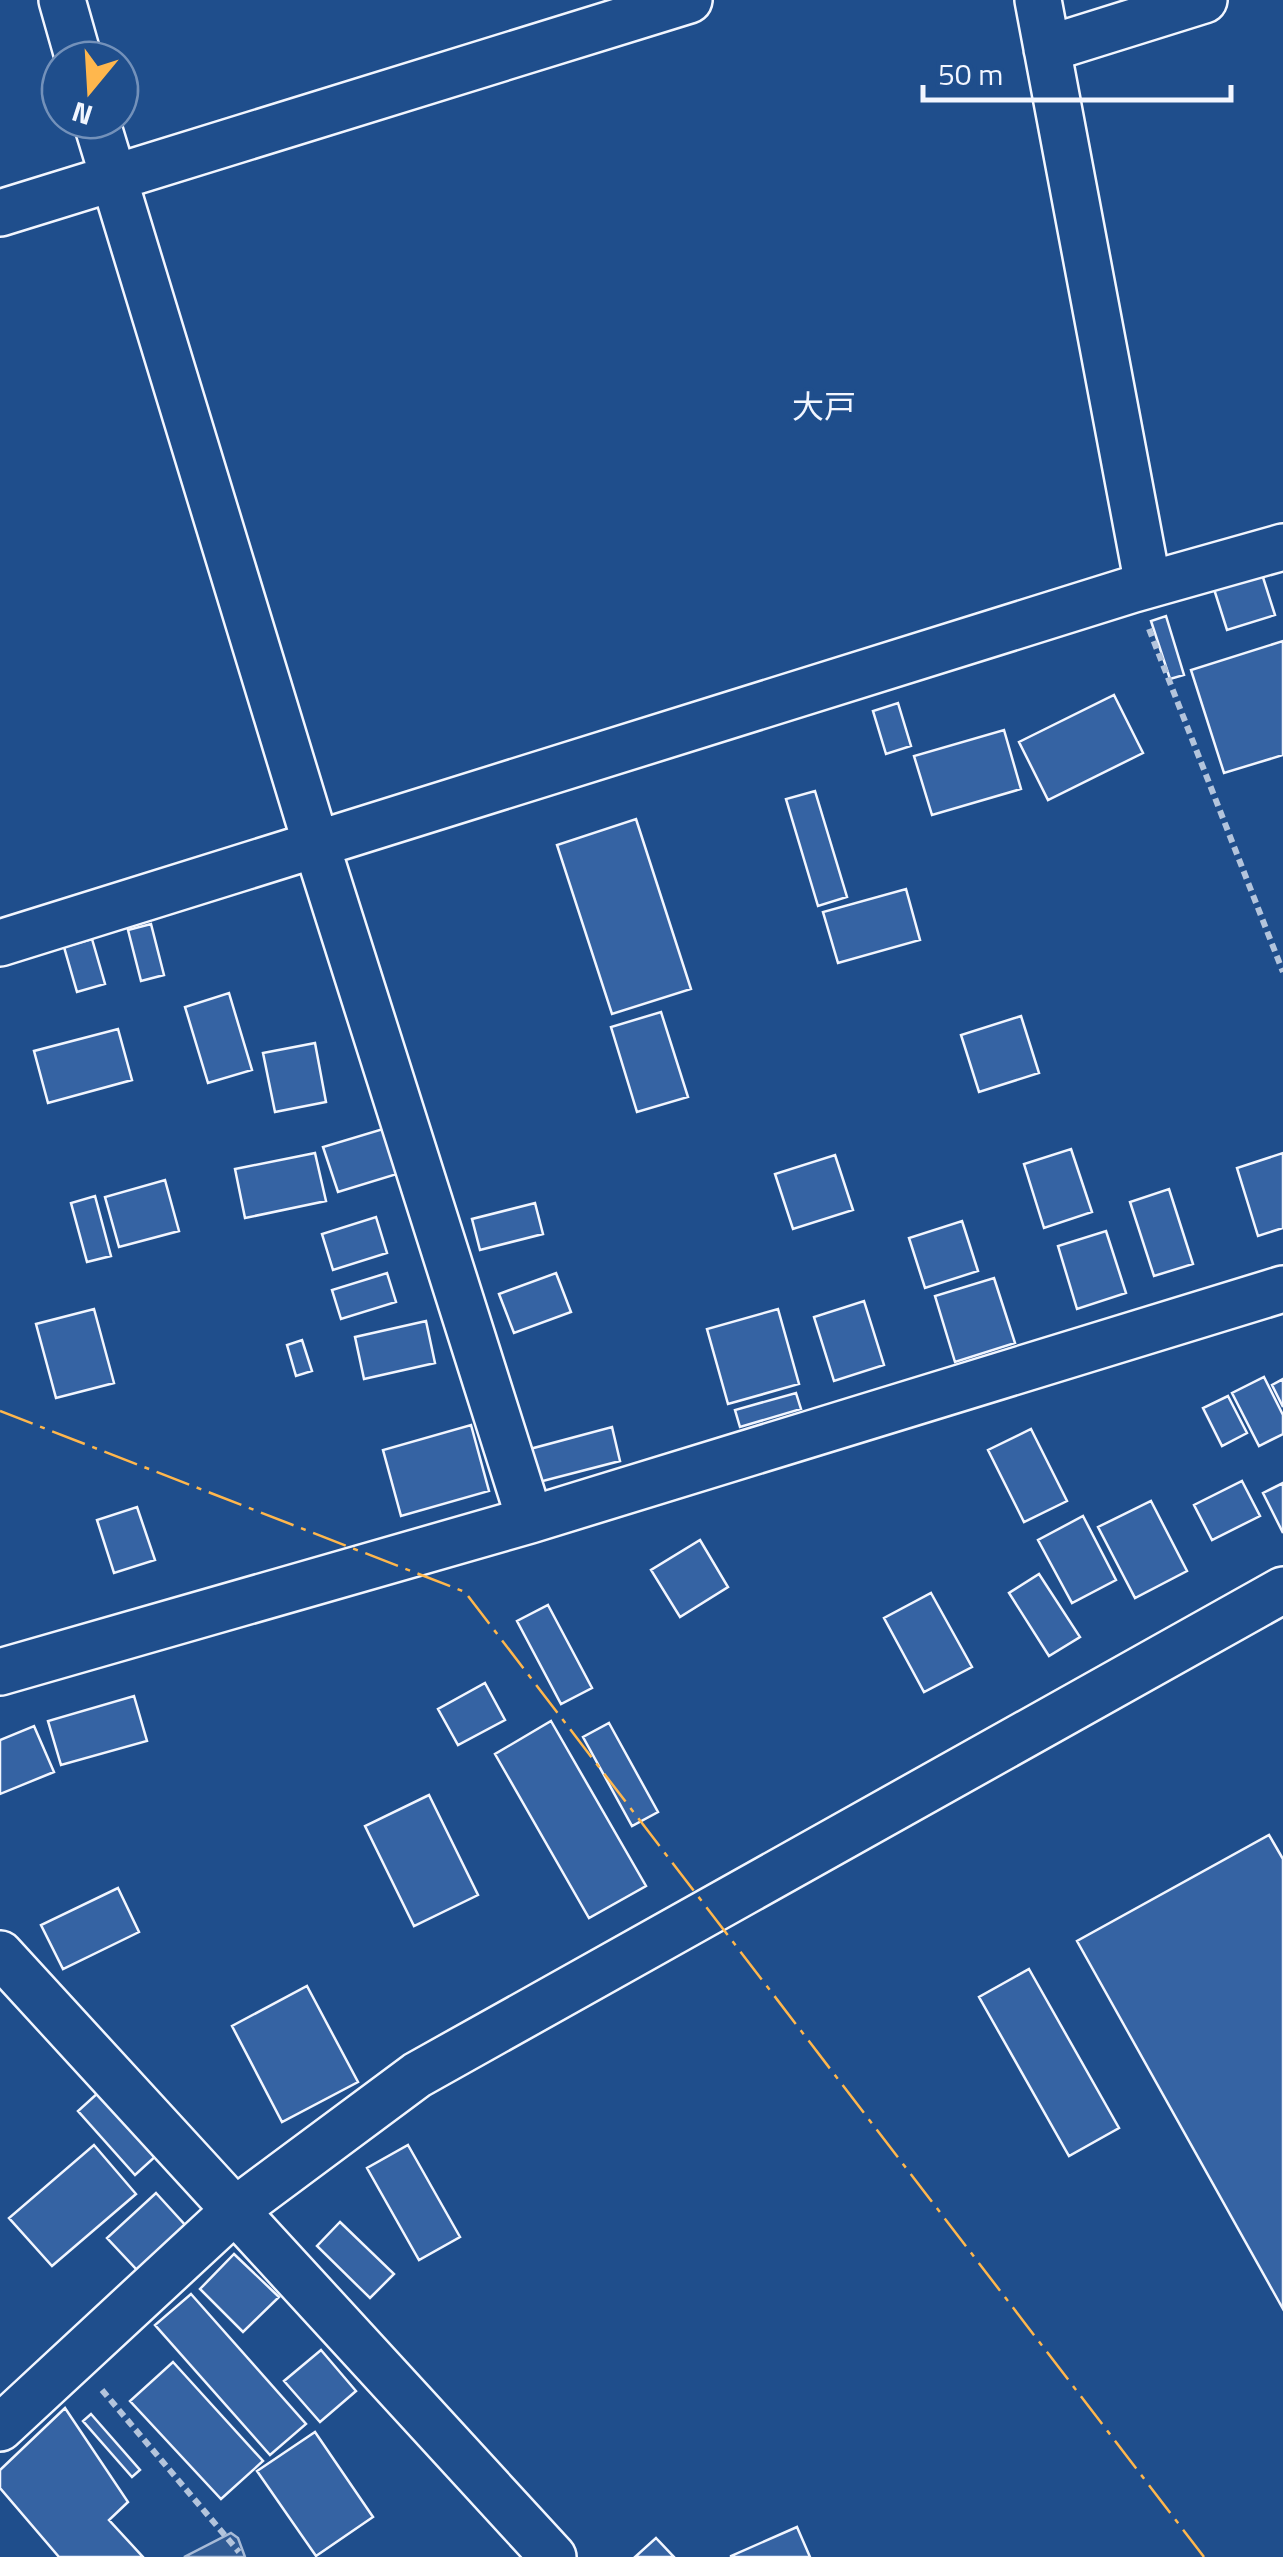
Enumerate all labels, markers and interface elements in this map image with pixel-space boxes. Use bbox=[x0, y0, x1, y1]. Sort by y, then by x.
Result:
north arrow bbox=[40, 40, 140, 140]
scale bar bbox=[923, 40, 1230, 102]
text: 50 m bbox=[938, 51, 1003, 97]
text: N bbox=[66, 91, 98, 138]
district label: 大戸 bbox=[792, 382, 856, 430]

